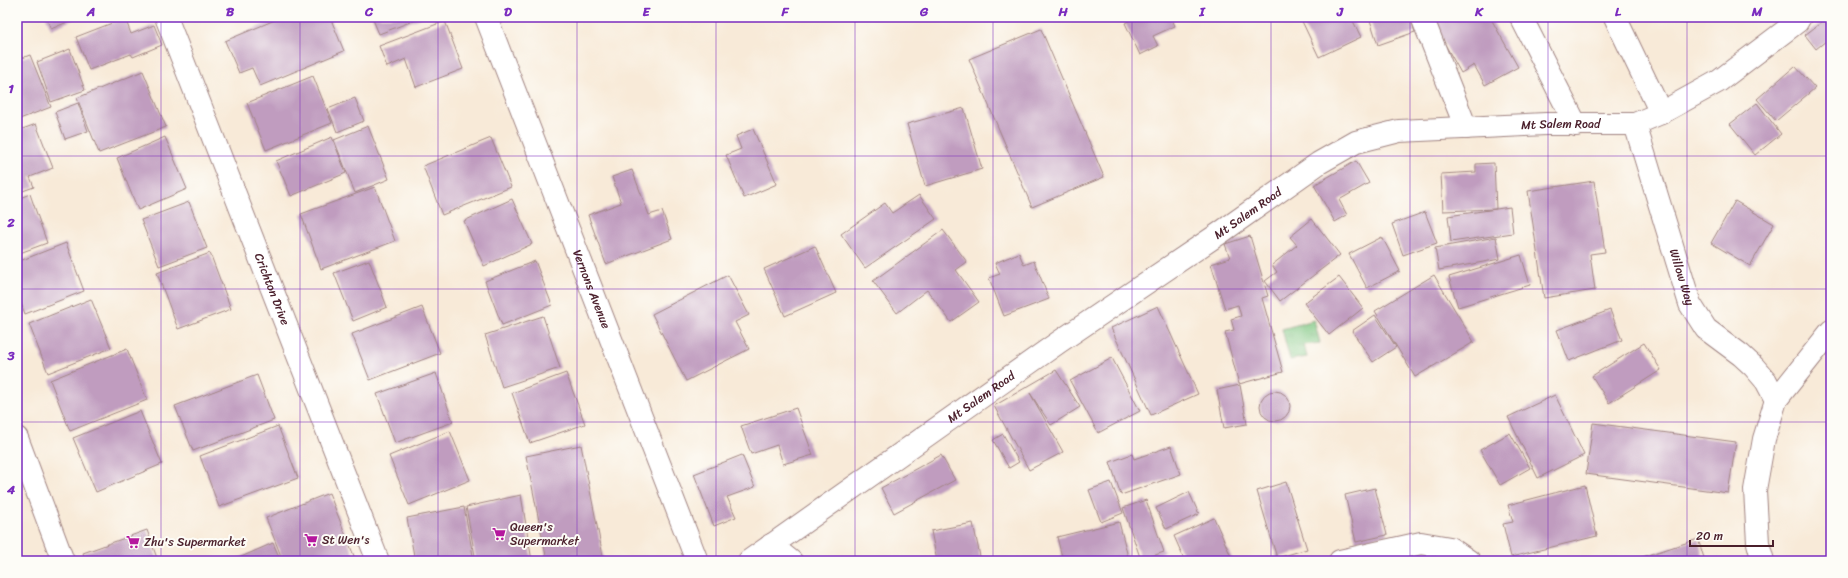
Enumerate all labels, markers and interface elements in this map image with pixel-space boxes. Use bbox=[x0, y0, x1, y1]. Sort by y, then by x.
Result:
text: A bbox=[86, 0, 95, 23]
text: B bbox=[226, 0, 235, 23]
text: C bbox=[364, 0, 374, 23]
text: D bbox=[504, 0, 512, 23]
text: E bbox=[642, 0, 651, 23]
text: F bbox=[780, 0, 789, 23]
text: G bbox=[919, 0, 929, 23]
text: H bbox=[1057, 0, 1068, 23]
text: I bbox=[1198, 0, 1206, 23]
text: J bbox=[1336, 0, 1344, 23]
text: K bbox=[1474, 0, 1484, 23]
text: L bbox=[1615, 0, 1622, 23]
text: M bbox=[1751, 0, 1763, 23]
text: 1 bbox=[8, 77, 14, 100]
street label: Mt Salem Road bbox=[1521, 113, 1602, 136]
street label: Mt Salem Road bbox=[1209, 181, 1288, 245]
text: 2 bbox=[6, 211, 15, 234]
street label: Vernons Avenue bbox=[566, 246, 617, 332]
street label: Willow Way bbox=[1663, 246, 1701, 309]
street label: Crichton Drive bbox=[248, 250, 296, 329]
text: 3 bbox=[6, 344, 15, 367]
street label: Mt Salem Road bbox=[942, 364, 1021, 429]
text: 4 bbox=[6, 478, 16, 501]
place label: Queen's Supermarket bbox=[510, 516, 580, 552]
scale bar bbox=[1690, 522, 1773, 548]
text: 20 m bbox=[1696, 525, 1723, 547]
supermarket icon: Queen's Supermarket bbox=[491, 526, 507, 542]
place label: St Wen's bbox=[322, 529, 369, 551]
place label: Zhu's Supermarket bbox=[144, 531, 246, 553]
supermarket icon: St Wen's bbox=[303, 532, 319, 548]
supermarket icon: Zhu's Supermarket bbox=[125, 534, 141, 550]

